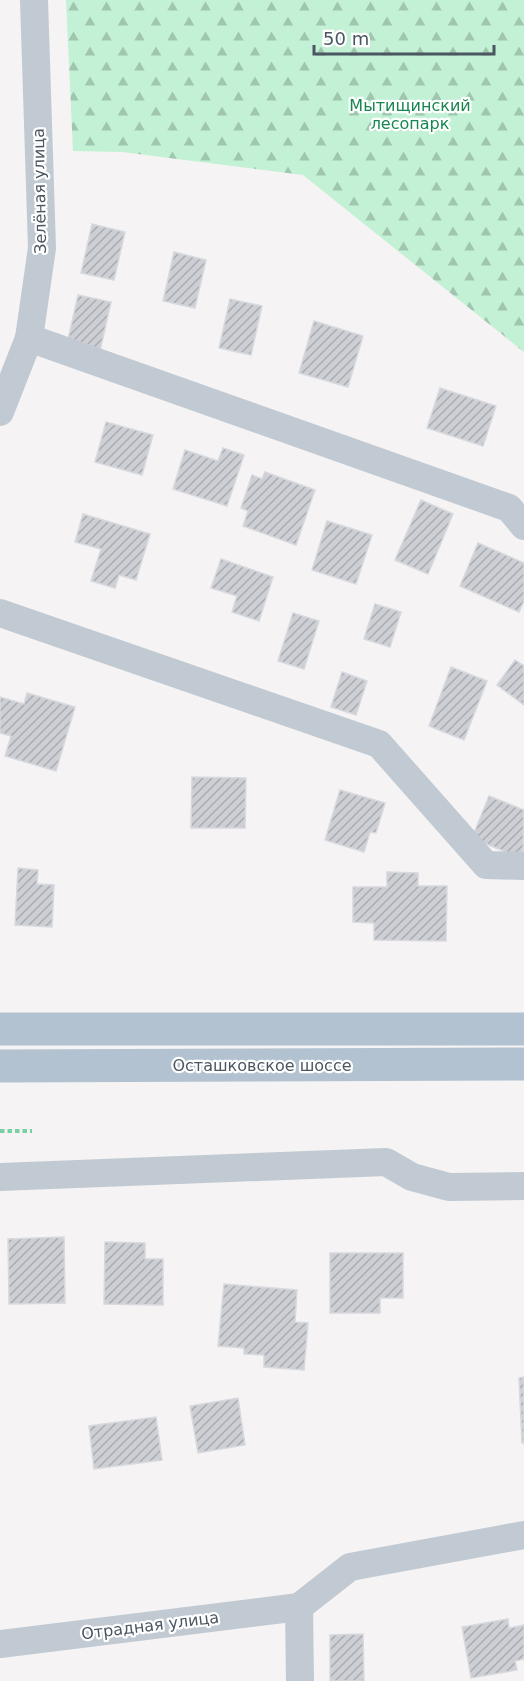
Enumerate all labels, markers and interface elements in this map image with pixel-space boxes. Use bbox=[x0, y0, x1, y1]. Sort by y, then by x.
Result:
scale bar bbox=[314, 18, 494, 56]
text: 50 m bbox=[323, 28, 369, 49]
park label: Мытищинский лесопарк bbox=[349, 96, 471, 133]
street label: Зелёная улица bbox=[29, 128, 50, 254]
street label: Осташковское шоссе bbox=[172, 1056, 352, 1075]
street label: Отрадная улица bbox=[80, 1608, 220, 1643]

